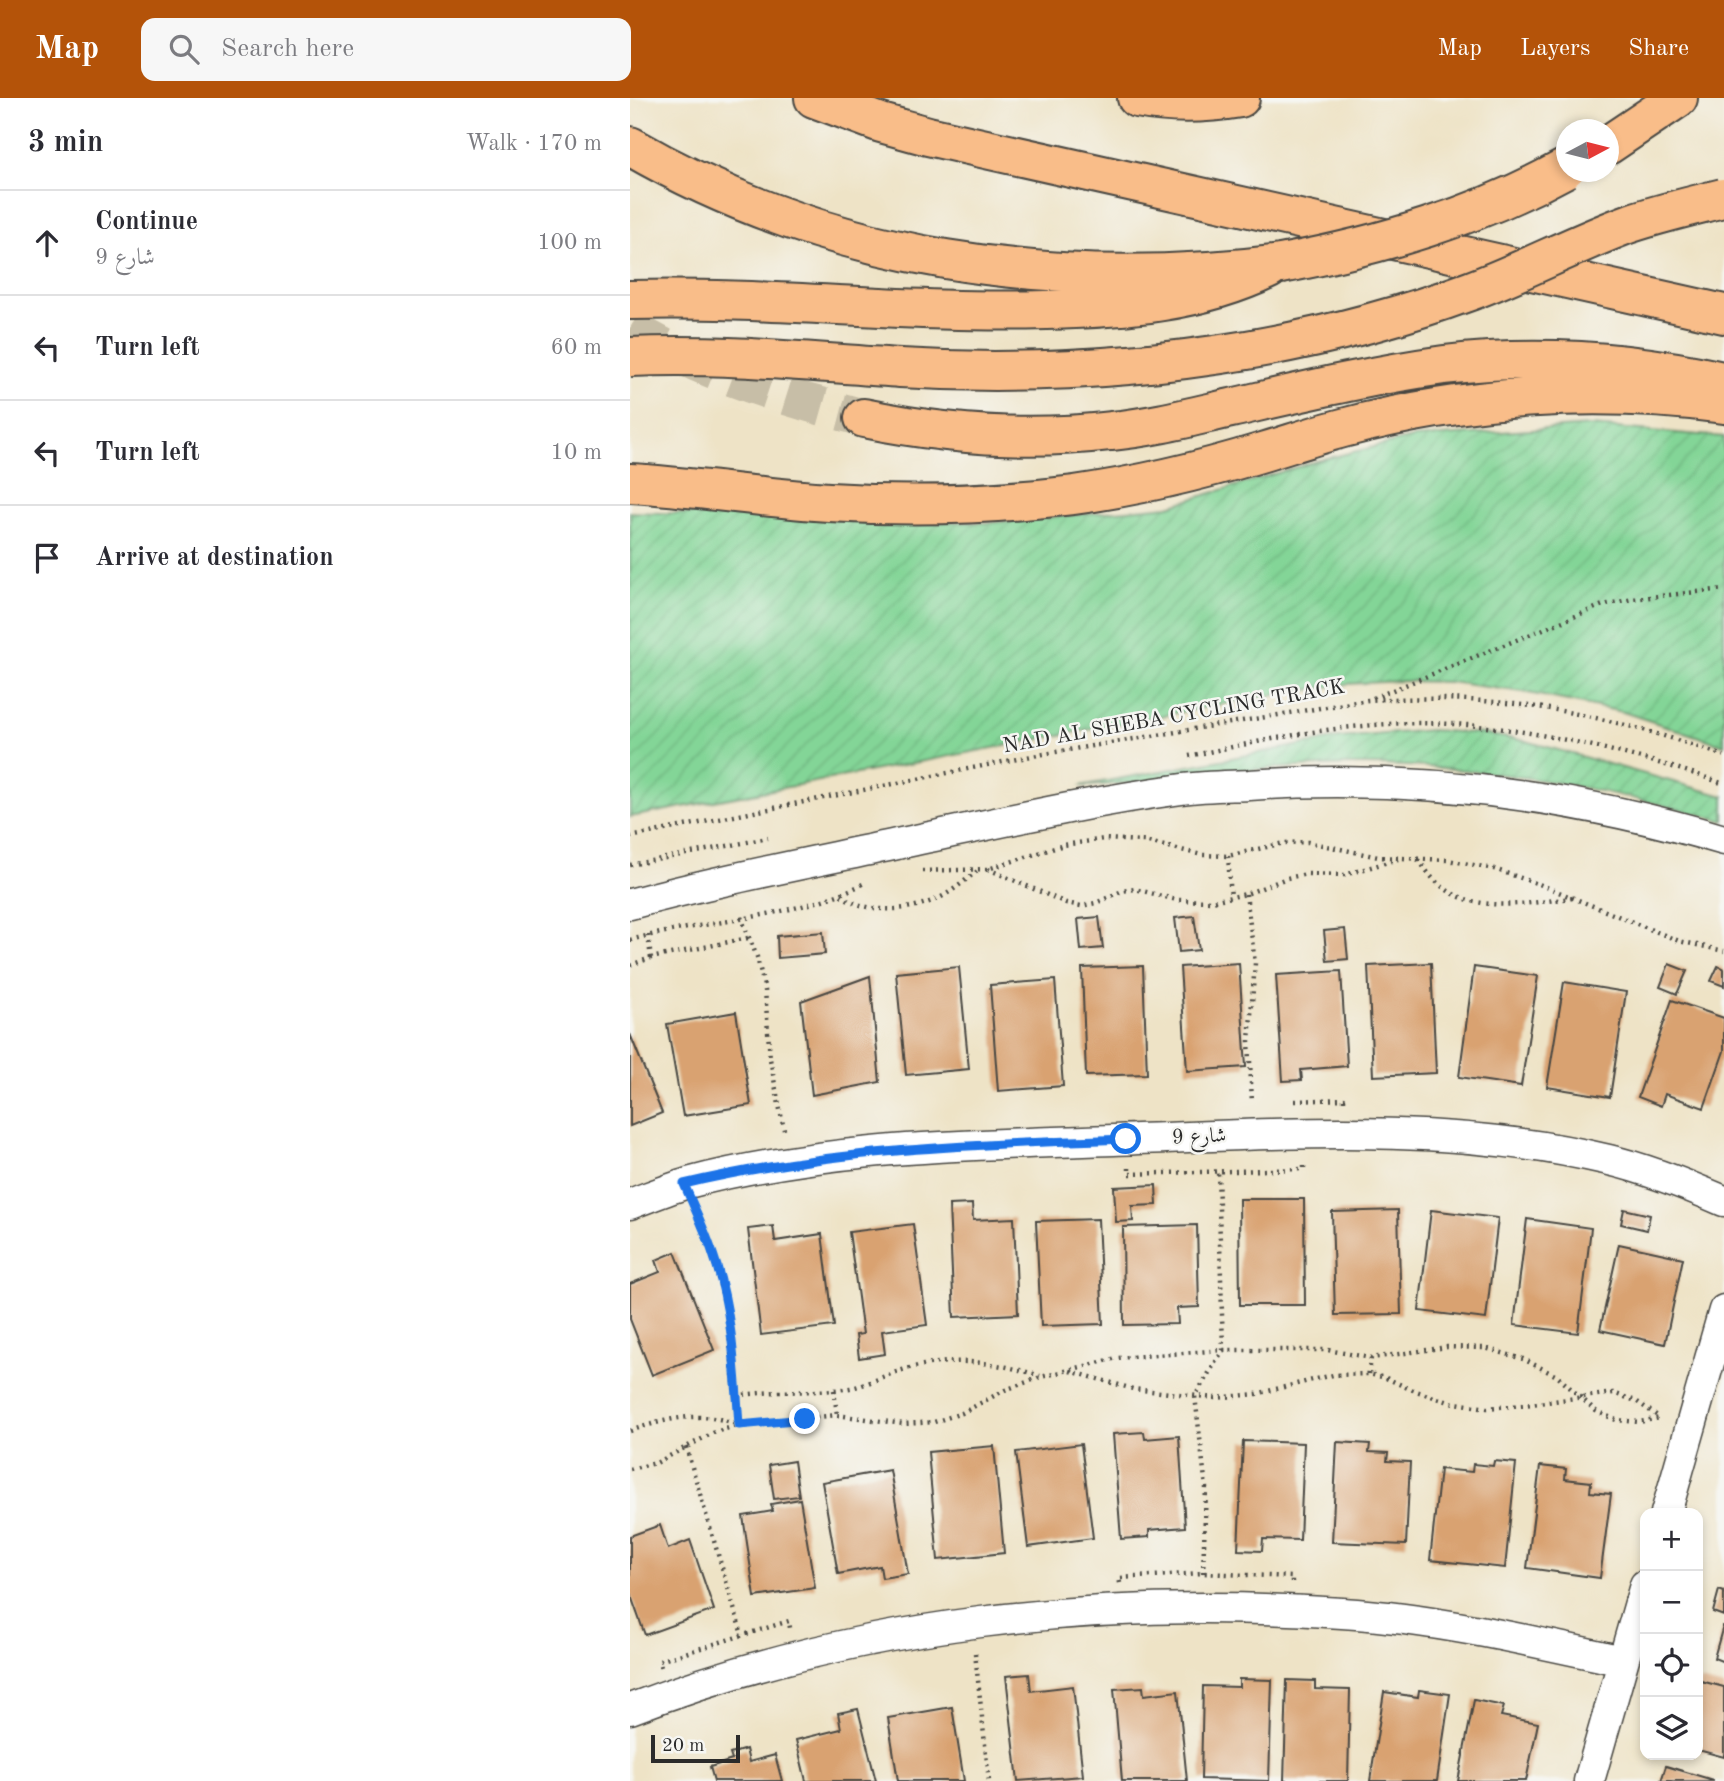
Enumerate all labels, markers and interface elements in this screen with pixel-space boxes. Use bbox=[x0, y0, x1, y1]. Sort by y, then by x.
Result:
search box bbox=[141, 18, 631, 81]
icon: search bbox=[165, 30, 203, 68]
text: Map bbox=[35, 33, 99, 66]
text: Search here bbox=[221, 36, 354, 62]
text: Map bbox=[1438, 37, 1482, 61]
text: Layers bbox=[1520, 37, 1590, 61]
text: Share bbox=[1628, 37, 1689, 61]
north arrow bbox=[1556, 119, 1619, 182]
text: 3 min bbox=[28, 128, 103, 158]
text: Walk · 170 m bbox=[466, 132, 602, 155]
text: Continue bbox=[95, 209, 198, 235]
icon: ahead bbox=[28, 224, 66, 262]
text: 100 m bbox=[537, 231, 602, 254]
text: شارع 9 bbox=[95, 246, 155, 269]
icon: left bbox=[28, 329, 66, 367]
text: Turn left bbox=[95, 335, 200, 361]
text: 60 m bbox=[551, 336, 602, 359]
icon: left bbox=[28, 434, 66, 472]
text: Turn left bbox=[95, 440, 200, 466]
text: 10 m bbox=[551, 441, 602, 464]
icon: arrive bbox=[28, 539, 66, 577]
text: Arrive at destination bbox=[95, 545, 334, 571]
street label: NAD AL SHEBA CYCLING TRACK bbox=[1001, 676, 1347, 758]
route start bbox=[1110, 1123, 1141, 1154]
street label: شارع 9 bbox=[1171, 1126, 1227, 1154]
route end bbox=[789, 1403, 820, 1434]
map controls bbox=[1640, 1508, 1703, 1760]
button: + bbox=[1640, 1508, 1703, 1571]
button: − bbox=[1640, 1571, 1703, 1634]
button: locate bbox=[1640, 1634, 1703, 1697]
button: layers bbox=[1640, 1697, 1703, 1760]
scale bar bbox=[651, 1732, 740, 1764]
text: 20 m bbox=[662, 1737, 704, 1756]

